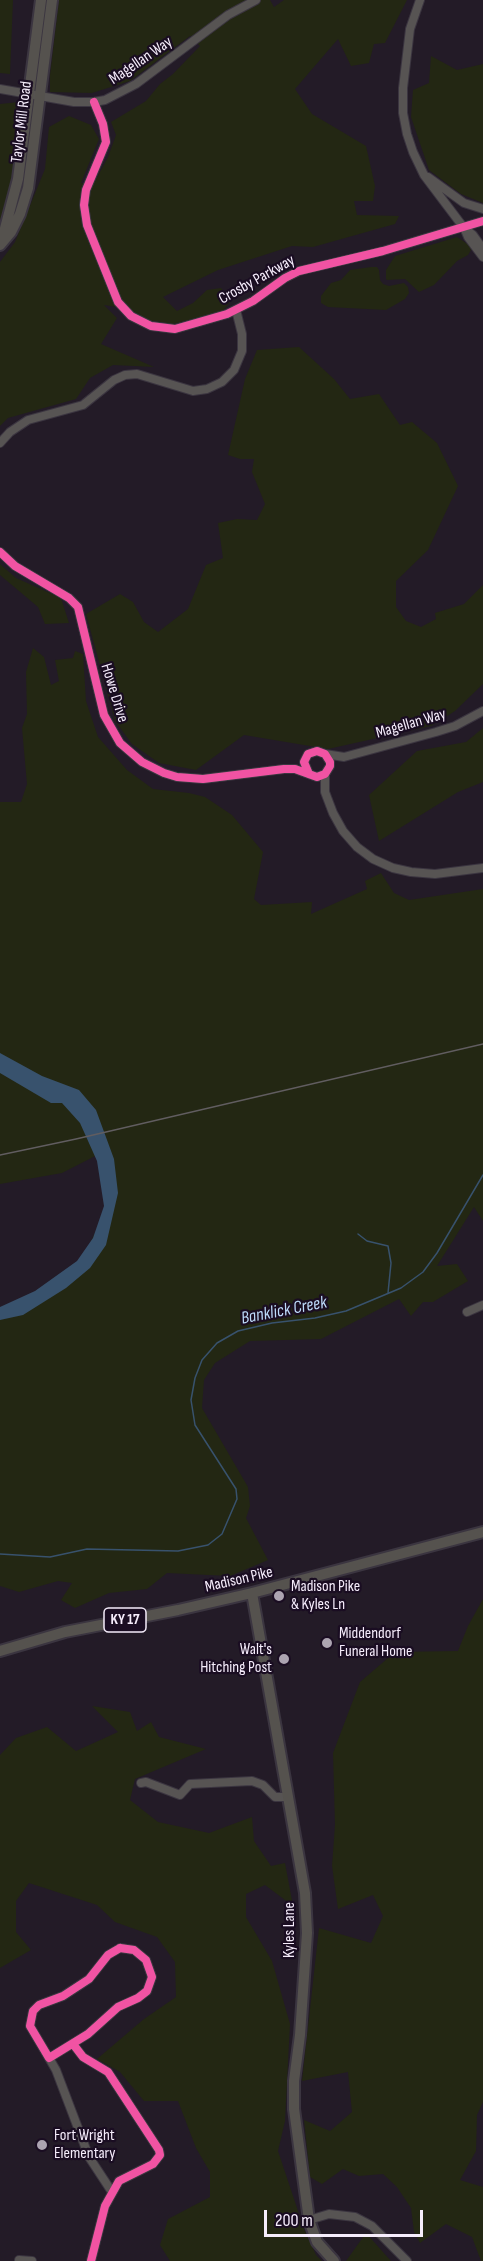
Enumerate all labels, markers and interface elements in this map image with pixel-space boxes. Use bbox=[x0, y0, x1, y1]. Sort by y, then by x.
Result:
street label: Magellan Way bbox=[106, 33, 176, 89]
street label: Taylor Mill Road bbox=[7, 80, 37, 164]
street label: Crosby Parkway bbox=[216, 251, 298, 309]
street label: Howe Drive bbox=[96, 661, 132, 725]
street label: Magellan Way bbox=[374, 705, 448, 743]
water label: Banklick Creek bbox=[239, 1292, 329, 1330]
street label: Madison Pike bbox=[203, 1563, 275, 1597]
place label: Madison Pike & Kyles Ln bbox=[291, 1577, 360, 1615]
marker: Madison Pike & Kyles Ln bbox=[272, 1589, 286, 1603]
road number: KY 17 bbox=[104, 1608, 146, 1632]
place label: Middendorf Funeral Home bbox=[339, 1624, 413, 1662]
marker: Middendorf Funeral Home bbox=[320, 1636, 334, 1650]
place label: Walt's Hitching Post bbox=[200, 1640, 272, 1678]
marker: Walt's Hitching Post bbox=[277, 1652, 291, 1666]
street label: Kyles Lane bbox=[280, 1902, 300, 1958]
place label: Fort Wright Elementary bbox=[54, 2126, 116, 2164]
marker: Fort Wright Elementary bbox=[35, 2138, 49, 2152]
scale bar bbox=[267, 2198, 426, 2236]
text: 200 m bbox=[275, 2210, 313, 2231]

